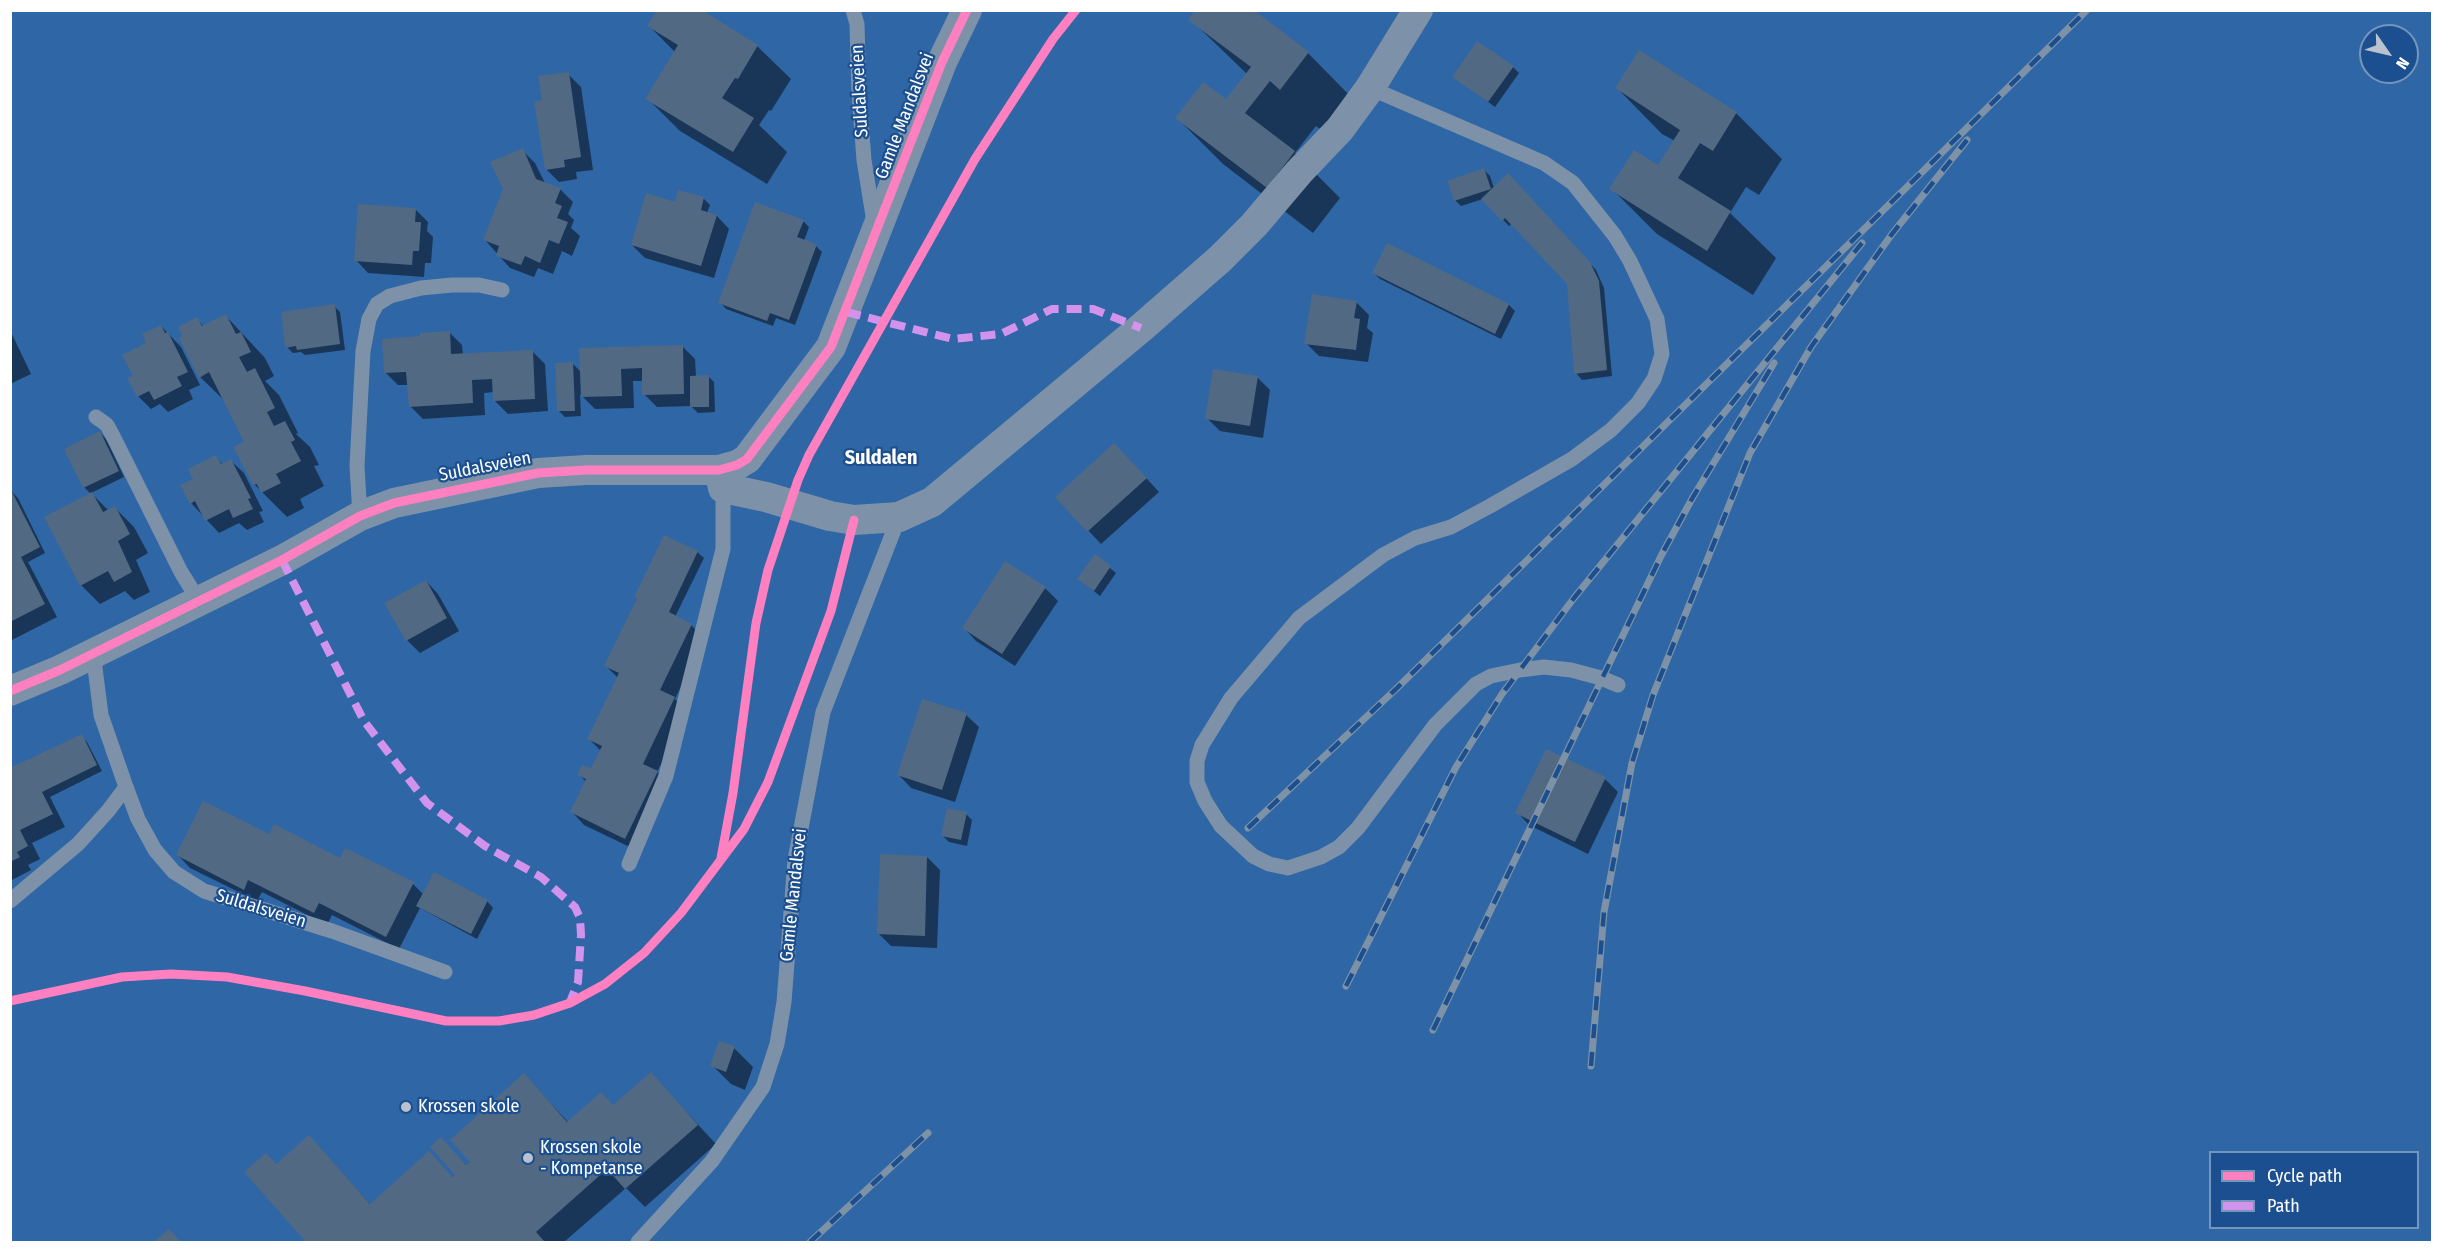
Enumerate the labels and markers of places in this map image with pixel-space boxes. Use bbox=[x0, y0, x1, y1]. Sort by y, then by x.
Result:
place label: Krossen skole bbox=[418, 1096, 520, 1118]
marker: Krossen skole bbox=[399, 1100, 413, 1114]
place label: Krossen skole - Kompetanse bbox=[540, 1137, 643, 1180]
marker: Krossen skole - Kompetanse bbox=[521, 1151, 535, 1165]

